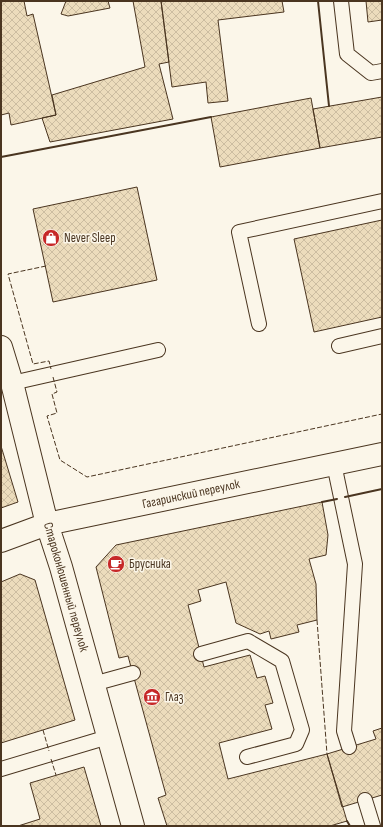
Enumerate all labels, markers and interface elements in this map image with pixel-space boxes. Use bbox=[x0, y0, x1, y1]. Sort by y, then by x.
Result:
shop icon: Never Sleep bbox=[41, 228, 61, 248]
place label: Never Sleep bbox=[64, 230, 116, 246]
street label: Гагаринский переулок bbox=[141, 476, 241, 512]
street label: Староконюшенный переулок bbox=[40, 521, 92, 654]
cafe icon: Брусника bbox=[106, 554, 126, 574]
place label: Брусника bbox=[129, 556, 171, 572]
museum icon: Глаз bbox=[142, 687, 162, 707]
place label: Глаз bbox=[165, 689, 184, 705]

